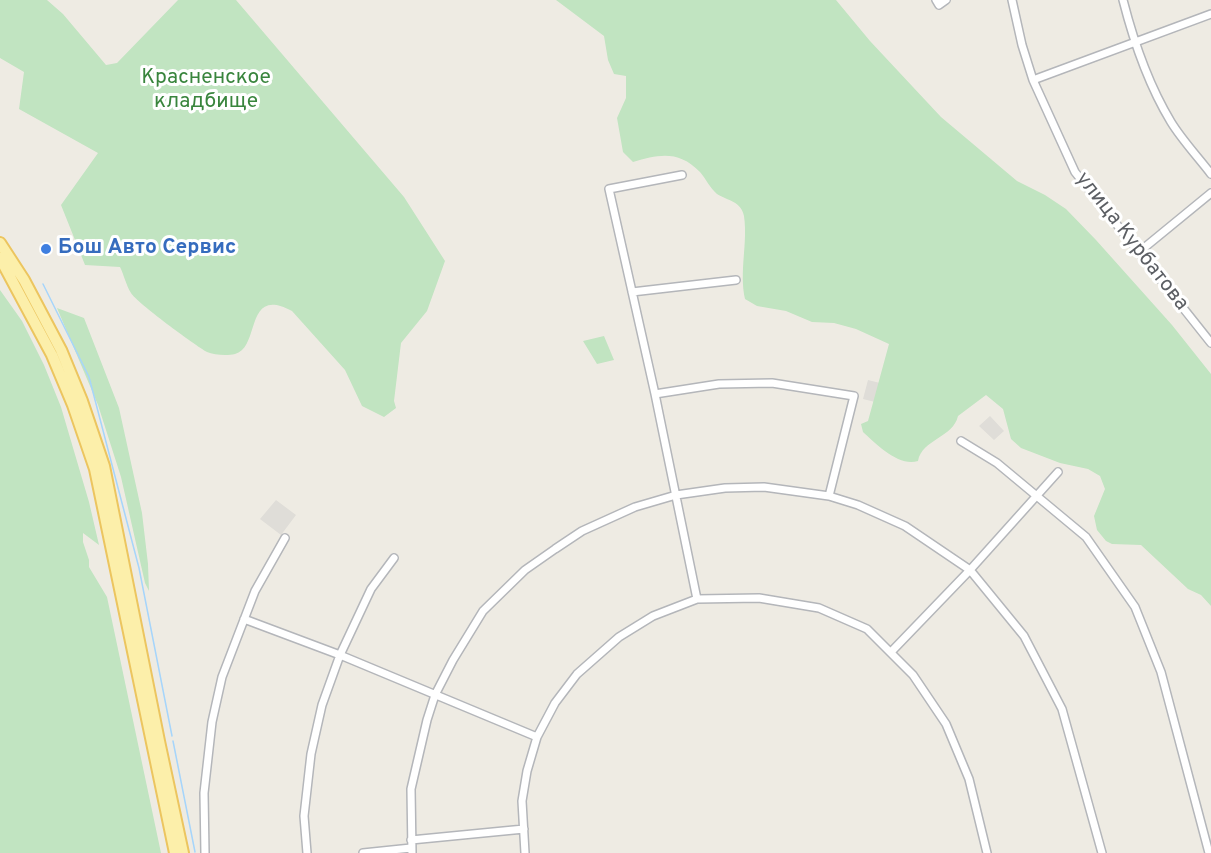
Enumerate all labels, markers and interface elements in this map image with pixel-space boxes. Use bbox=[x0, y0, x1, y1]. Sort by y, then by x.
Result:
park label: Красненское кладбище bbox=[141, 66, 271, 116]
street label: улица Курбатова bbox=[1069, 168, 1193, 316]
place label: Бош Авто Сервис bbox=[58, 236, 236, 262]
marker: Бош Авто Сервис bbox=[39, 242, 53, 256]

